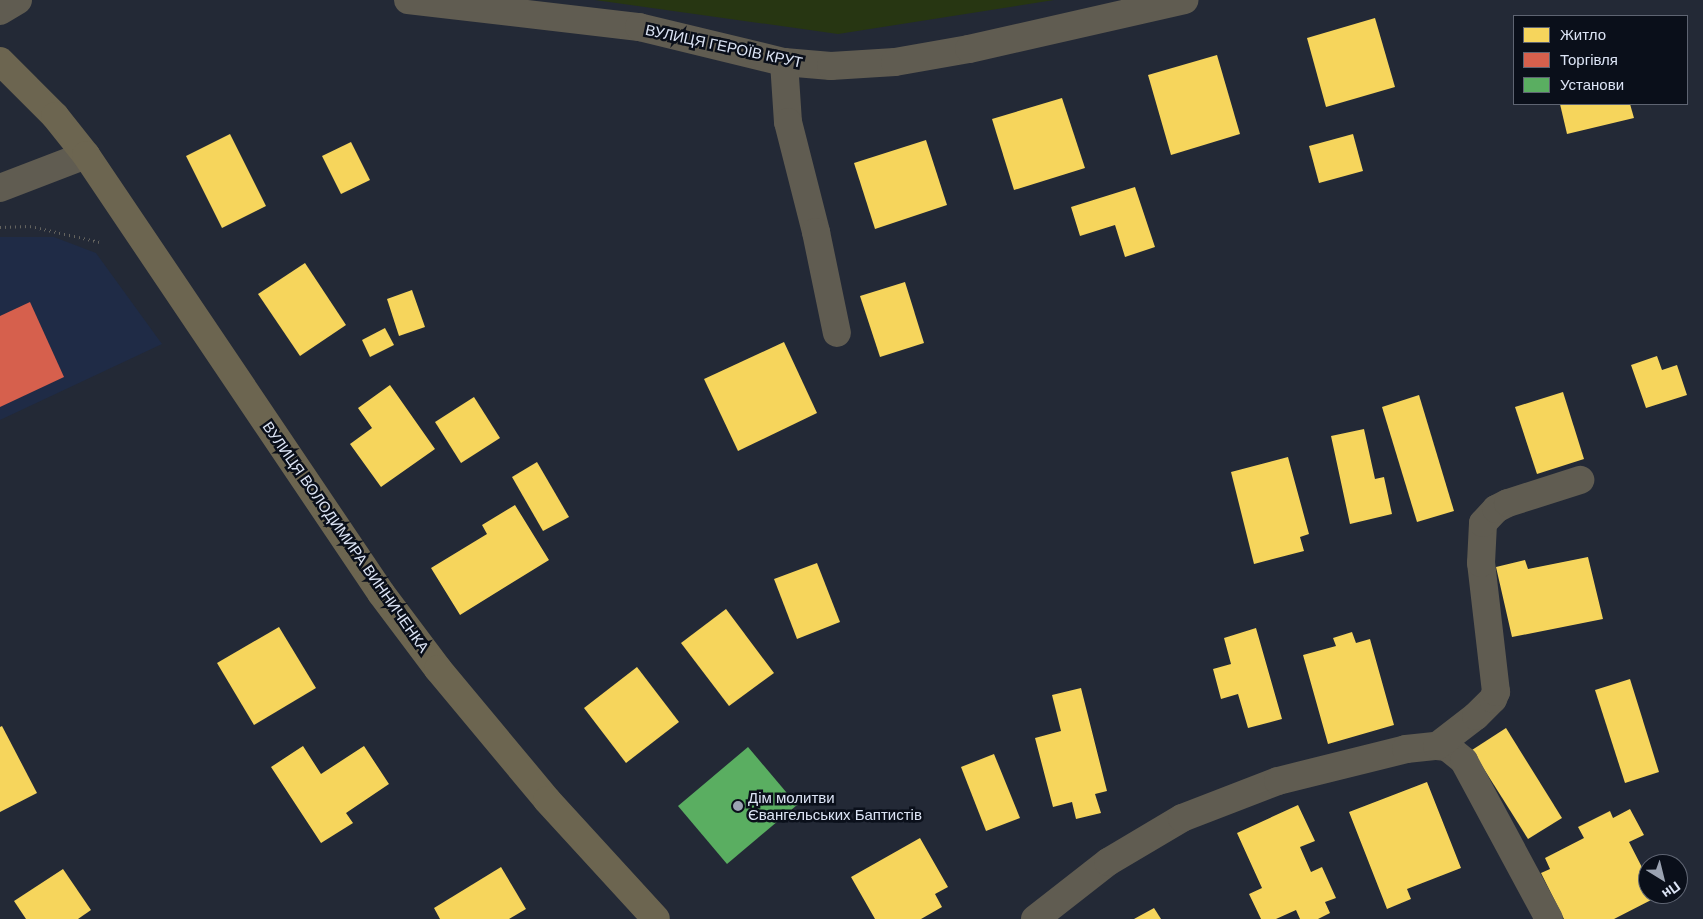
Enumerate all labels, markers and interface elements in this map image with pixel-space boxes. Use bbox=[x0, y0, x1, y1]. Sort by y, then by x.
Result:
legend bbox=[1513, 15, 1688, 105]
street label: ВУЛИЦЯ ГЕРОЇВ КРУТ bbox=[644, 21, 804, 71]
text: Житло bbox=[1560, 26, 1606, 43]
text: Торгівля bbox=[1560, 51, 1618, 68]
text: Установи bbox=[1560, 76, 1624, 93]
street label: ВУЛИЦЯ ВОЛОДИМИРА ВИННИЧЕНКА bbox=[259, 418, 433, 656]
place label: Дім молитви Євангельських Баптистів bbox=[748, 788, 922, 823]
marker: Дім молитви Євангельських Баптистів bbox=[732, 800, 744, 812]
north arrow bbox=[1638, 854, 1688, 904]
text: Пн bbox=[1659, 878, 1683, 902]

